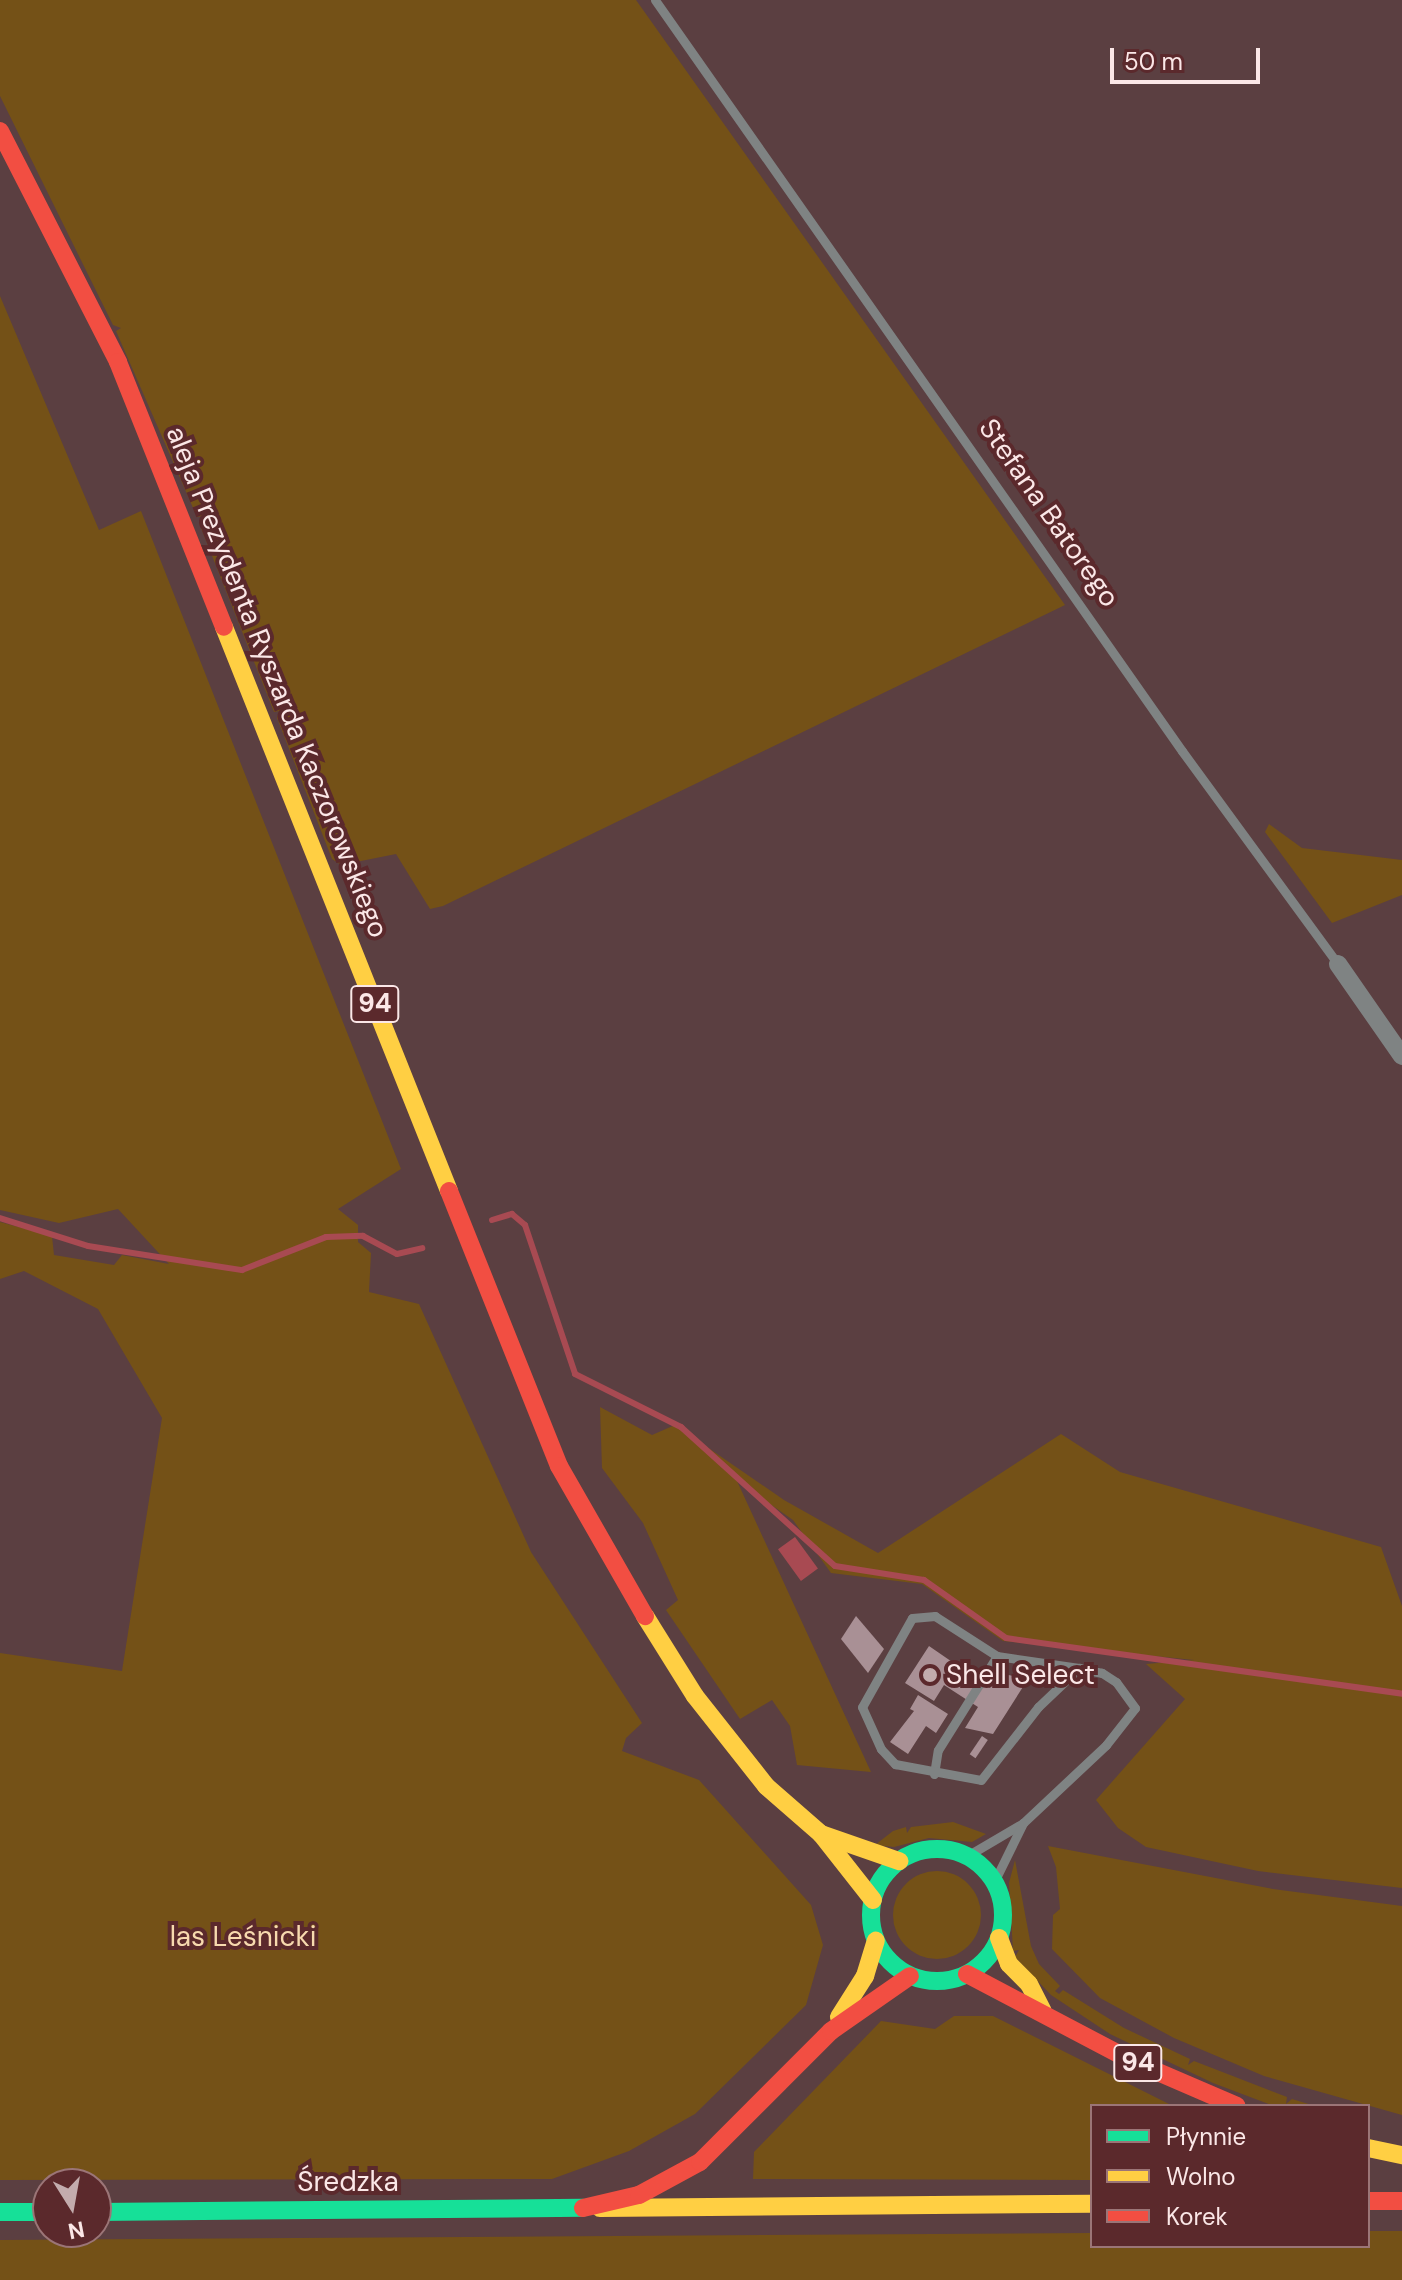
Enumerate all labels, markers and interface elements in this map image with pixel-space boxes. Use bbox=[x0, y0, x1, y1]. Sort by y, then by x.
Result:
scale bar bbox=[1114, 32, 1264, 82]
text: 50 m bbox=[1124, 46, 1183, 77]
street label: Stefana Batorego bbox=[972, 412, 1126, 614]
street label: aleja Prezydenta Ryszarda Kaczorowskiego bbox=[159, 421, 395, 943]
road number: 94 bbox=[349, 982, 401, 1026]
place label: Shell Select bbox=[946, 1658, 1095, 1692]
marker: Shell Select bbox=[921, 1666, 939, 1684]
park label: las Leśnicki bbox=[170, 1920, 316, 1954]
road number: 94 bbox=[1112, 2041, 1164, 2085]
legend bbox=[1090, 2104, 1370, 2248]
text: Płynnie bbox=[1166, 2121, 1246, 2152]
text: Wolno bbox=[1166, 2161, 1236, 2192]
street label: Średzka bbox=[297, 2165, 399, 2199]
north arrow bbox=[32, 2168, 112, 2248]
text: Korek bbox=[1166, 2201, 1228, 2232]
text: N bbox=[66, 2214, 87, 2246]

